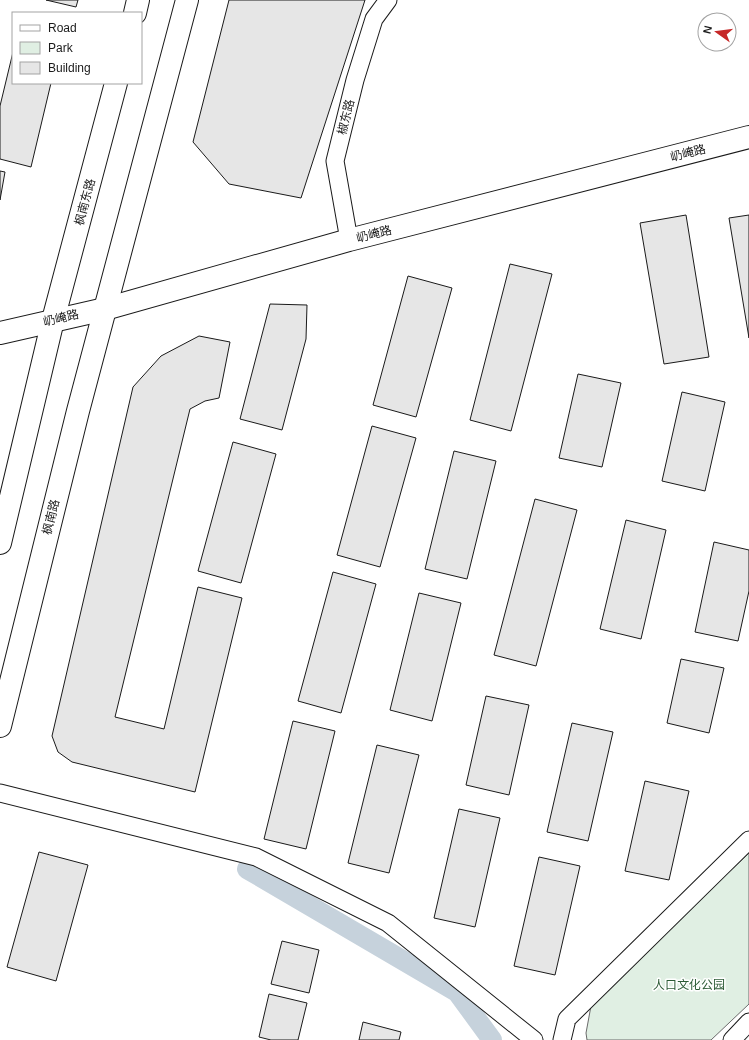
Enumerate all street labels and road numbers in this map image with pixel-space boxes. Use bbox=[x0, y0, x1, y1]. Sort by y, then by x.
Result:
street label: 椒东路 bbox=[335, 98, 357, 136]
street label: 屷崦路 bbox=[669, 142, 707, 164]
street label: 枫南东路 bbox=[72, 177, 98, 227]
street label: 屷崦路 bbox=[355, 223, 393, 245]
street label: 屷崦路 bbox=[42, 307, 80, 329]
street label: 枫南路 bbox=[40, 498, 62, 536]

